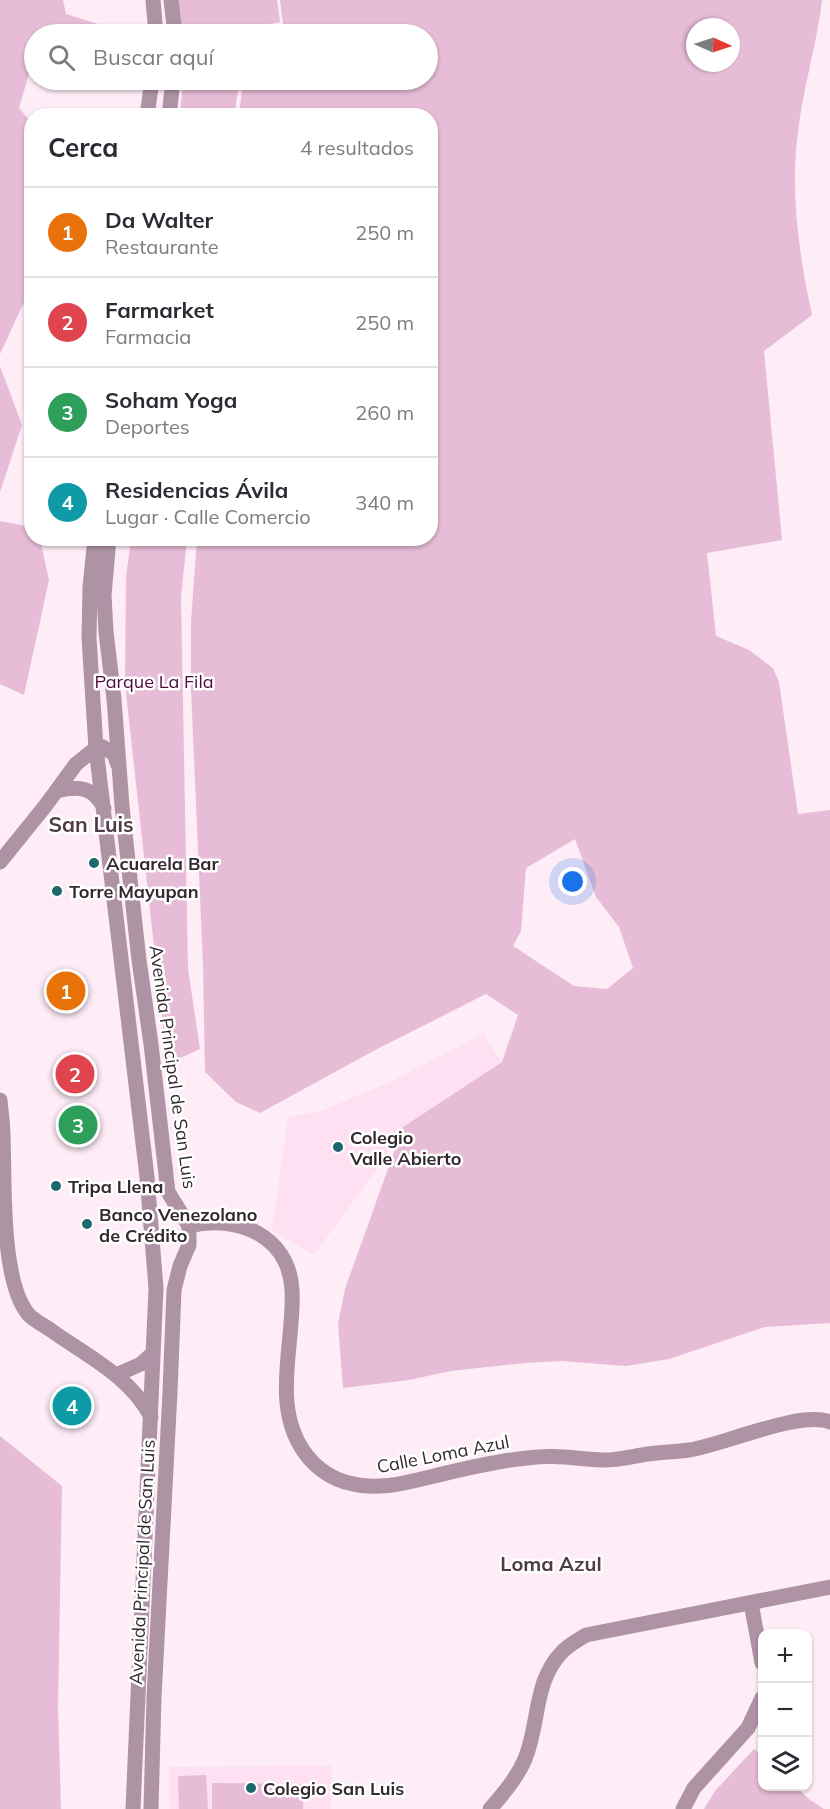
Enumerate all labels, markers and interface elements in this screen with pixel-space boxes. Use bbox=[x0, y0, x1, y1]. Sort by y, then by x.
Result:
north arrow bbox=[686, 18, 740, 72]
search box bbox=[24, 24, 438, 90]
icon: search bbox=[45, 41, 78, 74]
text: Buscar aquí bbox=[93, 43, 214, 71]
text: Cerca bbox=[48, 131, 118, 164]
text: 4 resultados bbox=[300, 135, 414, 160]
text: Da Walter bbox=[105, 206, 213, 234]
text: 1 bbox=[62, 220, 74, 245]
text: 250 m bbox=[355, 220, 414, 245]
text: Restaurante bbox=[105, 234, 219, 259]
text: Farmarket bbox=[105, 296, 214, 324]
text: 2 bbox=[62, 310, 74, 335]
text: 250 m bbox=[355, 310, 414, 335]
text: Farmacia bbox=[105, 324, 191, 349]
text: Soham Yoga bbox=[105, 386, 237, 414]
text: 3 bbox=[62, 400, 74, 425]
text: 260 m bbox=[355, 400, 414, 425]
text: Deportes bbox=[105, 414, 190, 439]
text: Residencias Ávila bbox=[105, 476, 288, 504]
text: 4 bbox=[62, 490, 74, 515]
text: 340 m bbox=[355, 490, 414, 515]
text: Lugar · Calle Comercio bbox=[105, 504, 311, 529]
park label: Parque La Fila bbox=[95, 670, 213, 693]
district label: San Luis bbox=[48, 811, 134, 837]
place label: Acuarela Bar bbox=[106, 852, 220, 875]
marker: Acuarela Bar bbox=[87, 856, 101, 870]
your location bbox=[558, 867, 587, 896]
place label: Torre Mayupan bbox=[69, 880, 199, 903]
marker: Torre Mayupan bbox=[50, 884, 64, 898]
street label: Avenida Principal de San Luis bbox=[145, 944, 201, 1190]
pin: 1 bbox=[46, 968, 86, 1014]
pin: 2 bbox=[56, 1052, 94, 1096]
pin: 3 bbox=[58, 1102, 98, 1148]
place label: Colegio Valle Abierto bbox=[349, 1126, 461, 1170]
marker: Colegio Valle Abierto bbox=[331, 1140, 345, 1154]
place label: Tripa Llena bbox=[68, 1175, 163, 1198]
marker: Tripa Llena bbox=[49, 1179, 63, 1193]
place label: Banco Venezolano de Crédito bbox=[99, 1203, 258, 1247]
marker: Banco Venezolano de Crédito bbox=[80, 1217, 94, 1231]
pin: 4 bbox=[52, 1384, 92, 1428]
street label: Calle Loma Azul bbox=[375, 1430, 511, 1478]
street label: Avenida Principal de San Luis bbox=[124, 1439, 160, 1685]
district label: Loma Azul bbox=[500, 1551, 602, 1576]
map controls bbox=[758, 1629, 812, 1791]
button: + bbox=[758, 1629, 812, 1683]
button: − bbox=[758, 1683, 812, 1737]
button: layers bbox=[758, 1737, 812, 1791]
place label: Colegio San Luis bbox=[263, 1777, 404, 1800]
marker: Colegio San Luis bbox=[244, 1781, 258, 1795]

